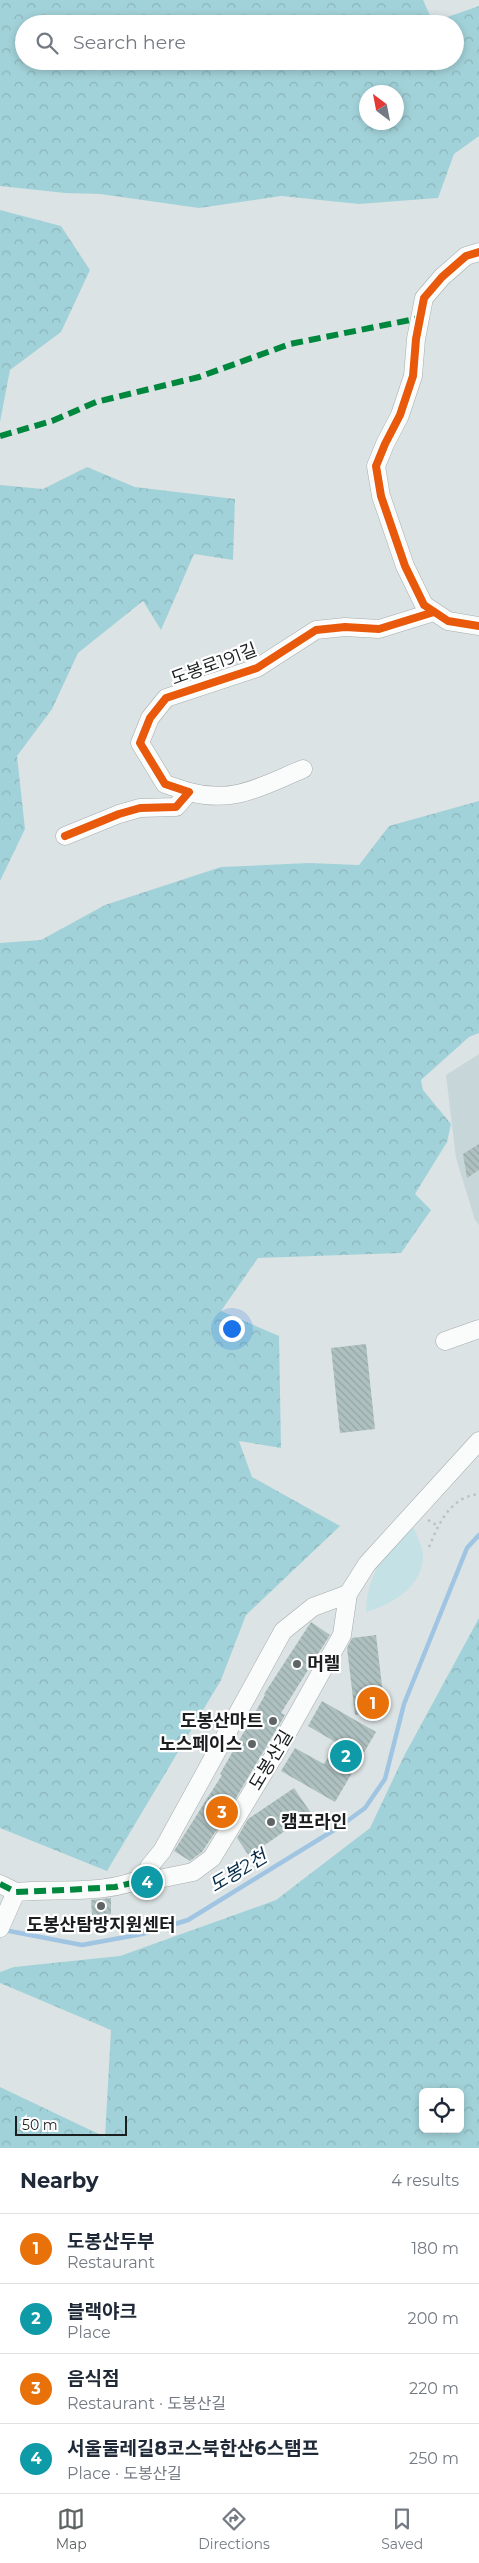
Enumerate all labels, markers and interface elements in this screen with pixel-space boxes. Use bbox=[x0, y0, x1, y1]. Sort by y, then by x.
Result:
search box bbox=[15, 15, 464, 70]
icon: search bbox=[33, 29, 61, 57]
text: Search here bbox=[73, 31, 186, 54]
north arrow bbox=[359, 85, 404, 130]
street label: 도봉로191길 bbox=[168, 638, 260, 690]
your location bbox=[219, 1316, 245, 1342]
place label: 머렐 bbox=[307, 1653, 340, 1675]
marker: 머렐 bbox=[291, 1658, 303, 1670]
pin: 1 bbox=[357, 1684, 389, 1722]
place label: 도봉산마트 bbox=[180, 1710, 263, 1732]
marker: 도봉산마트 bbox=[267, 1715, 279, 1727]
street label: 도봉산길 bbox=[245, 1726, 297, 1794]
place label: 노스페이스 bbox=[159, 1733, 242, 1755]
pin: 2 bbox=[330, 1737, 362, 1775]
marker: 노스페이스 bbox=[246, 1738, 258, 1750]
pin: 3 bbox=[206, 1793, 238, 1831]
place label: 캠프라인 bbox=[281, 1811, 347, 1833]
marker: 캠프라인 bbox=[265, 1816, 277, 1828]
water label: 도봉2천 bbox=[205, 1844, 272, 1897]
pin: 4 bbox=[131, 1863, 163, 1901]
marker: 도봉산탐방지원센터 bbox=[95, 1900, 107, 1912]
place label: 도봉산탐방지원센터 bbox=[26, 1914, 176, 1936]
map controls bbox=[419, 2088, 464, 2133]
button: locate bbox=[419, 2088, 464, 2133]
scale bar bbox=[15, 2113, 128, 2136]
text: 50 m bbox=[22, 2116, 58, 2134]
text: Nearby bbox=[20, 2168, 99, 2193]
text: 4 results bbox=[391, 2171, 459, 2190]
text: 도봉산두부 bbox=[67, 2230, 154, 2253]
text: 1 bbox=[33, 2239, 39, 2258]
text: 180 m bbox=[411, 2239, 459, 2258]
text: Restaurant bbox=[67, 2253, 155, 2272]
text: 블랙야크 bbox=[67, 2300, 137, 2323]
text: 2 bbox=[31, 2309, 41, 2328]
text: 200 m bbox=[408, 2309, 459, 2328]
text: Place bbox=[67, 2323, 111, 2342]
text: 음식점 bbox=[67, 2367, 119, 2390]
text: 3 bbox=[31, 2379, 41, 2398]
text: 220 m bbox=[409, 2379, 459, 2398]
text: Restaurant · 도봉산길 bbox=[67, 2394, 226, 2413]
text: 서울둘레길8코스북한산6스탬프 bbox=[67, 2437, 319, 2460]
text: 4 bbox=[30, 2449, 42, 2468]
text: 250 m bbox=[409, 2449, 459, 2468]
text: Place · 도봉산길 bbox=[67, 2464, 182, 2483]
tab: Map bbox=[56, 2505, 87, 2553]
tab: Directions bbox=[198, 2505, 270, 2553]
tab: Saved bbox=[381, 2505, 423, 2553]

